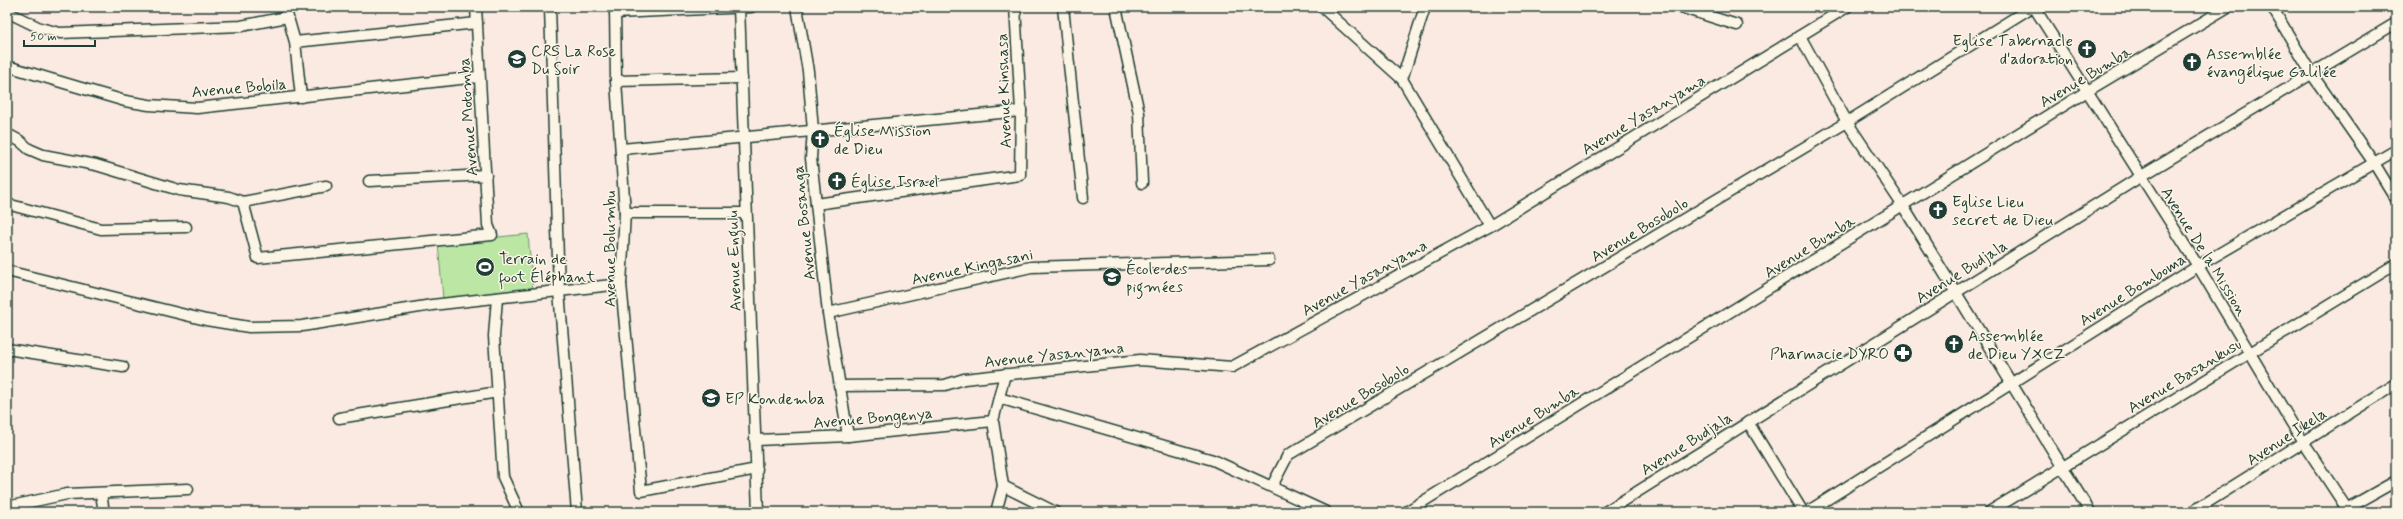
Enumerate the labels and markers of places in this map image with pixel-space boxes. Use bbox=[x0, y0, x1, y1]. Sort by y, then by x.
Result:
place label: Eglise Tabernacle d'adoration bbox=[1952, 31, 2073, 70]
church icon: Eglise Tabernacle d'adoration bbox=[2076, 38, 2098, 60]
place label: CRS La Rose Du Soir bbox=[531, 41, 617, 80]
place label: Assemblée évangélique Galilée bbox=[2206, 44, 2337, 84]
school or university icon: CRS La Rose Du Soir bbox=[506, 48, 528, 70]
church icon: Assemblée évangélique Galilée bbox=[2181, 51, 2203, 73]
place label: Église Mission de Dieu bbox=[834, 121, 931, 160]
church icon: Église Mission de Dieu bbox=[809, 128, 831, 150]
church icon: Église Israël bbox=[826, 170, 848, 192]
place label: Église Israël bbox=[851, 172, 940, 193]
place label: Eglise Lieu secret de Dieu bbox=[1952, 192, 2054, 231]
church icon: Eglise Lieu secret de Dieu bbox=[1927, 199, 1949, 221]
place label: Terrain de foot Éléphant bbox=[499, 249, 596, 290]
sports icon: Terrain de foot Éléphant bbox=[474, 256, 496, 278]
place label: École des pigmées bbox=[1126, 259, 1187, 299]
school or university icon: École des pigmées bbox=[1101, 266, 1123, 288]
place label: Assemblée de Dieu YXCZ bbox=[1968, 326, 2065, 365]
church icon: Assemblée de Dieu YXCZ bbox=[1943, 333, 1965, 355]
pharmacy icon: Pharmacie DYRO bbox=[1892, 342, 1914, 364]
place label: Pharmacie DYRO bbox=[1770, 344, 1889, 365]
school or university icon: EP Kondemba bbox=[700, 387, 722, 409]
place label: EP Kondemba bbox=[725, 389, 825, 410]

